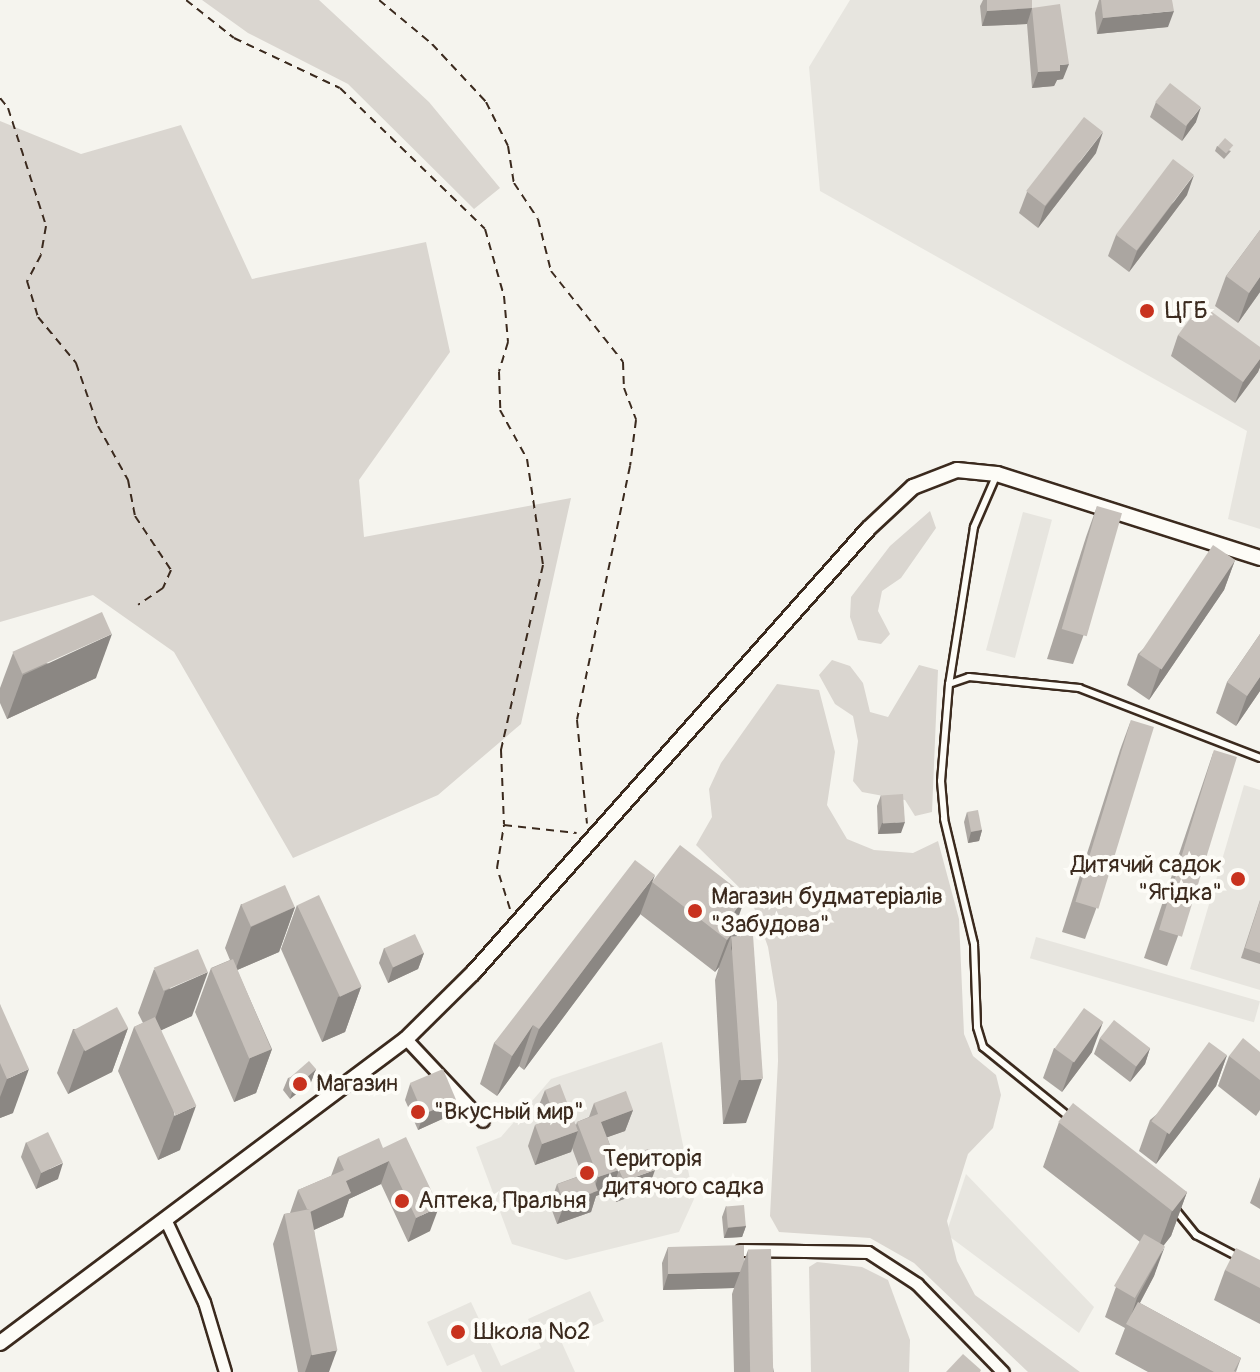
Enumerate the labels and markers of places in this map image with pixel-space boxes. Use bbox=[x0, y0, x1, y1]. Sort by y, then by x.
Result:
place label: ЦГБ bbox=[1165, 297, 1208, 325]
marker: ЦГБ bbox=[1136, 300, 1158, 322]
place label: Дитячий садок "Ягідка" bbox=[1071, 851, 1222, 907]
marker: Дитячий садок "Ягідка" bbox=[1229, 870, 1247, 888]
place label: Магазин будматеріалів "Забудова" bbox=[711, 883, 943, 939]
marker: Магазин будматеріалів "Забудова" bbox=[686, 902, 704, 920]
place label: Магазин bbox=[316, 1070, 398, 1098]
marker: Магазин bbox=[291, 1075, 309, 1093]
place label: "Вкусный мир" bbox=[434, 1098, 584, 1126]
marker: "Вкусный мир" bbox=[409, 1103, 427, 1121]
place label: Територія дитячого садка bbox=[603, 1145, 764, 1201]
marker: Територія дитячого садка bbox=[578, 1164, 596, 1182]
place label: Аптека, Пральня bbox=[418, 1187, 587, 1215]
marker: Аптека, Пральня bbox=[393, 1192, 411, 1210]
place label: Школа №2 bbox=[474, 1318, 590, 1346]
marker: Школа №2 bbox=[449, 1323, 467, 1341]

